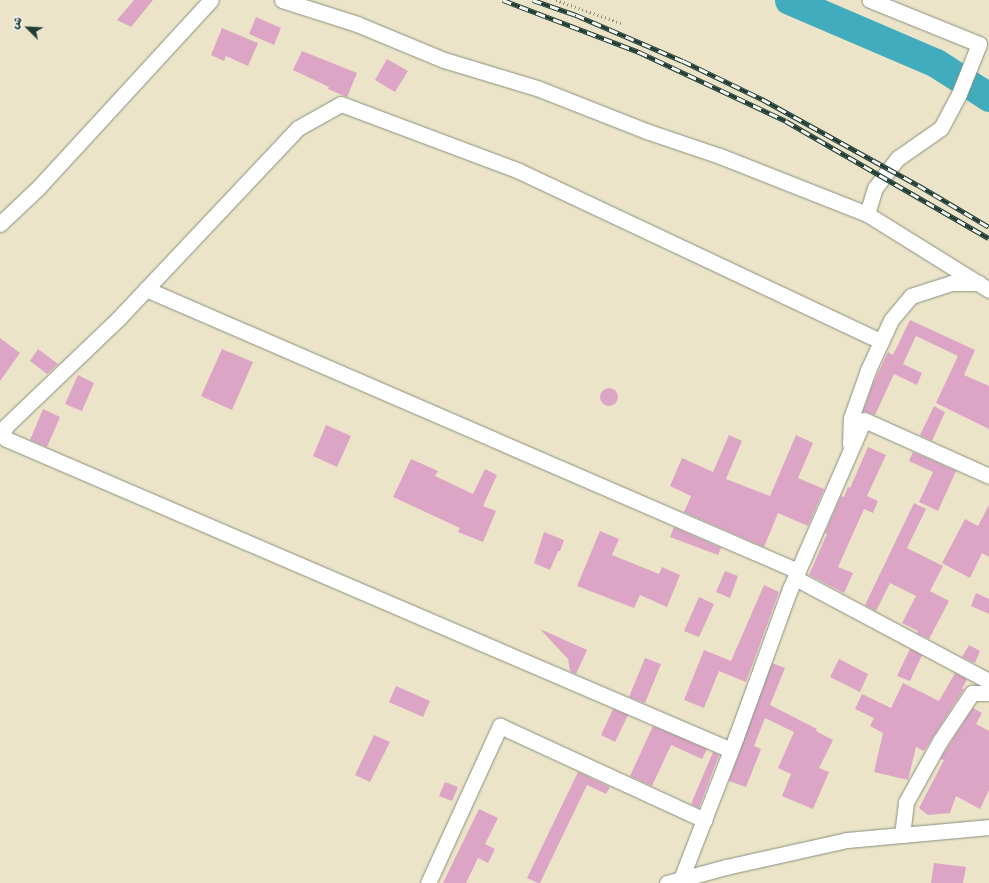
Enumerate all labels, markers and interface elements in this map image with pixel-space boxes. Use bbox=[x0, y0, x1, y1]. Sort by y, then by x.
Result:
north arrow bbox=[8, 8, 48, 48]
text: ش bbox=[5, 14, 28, 32]

